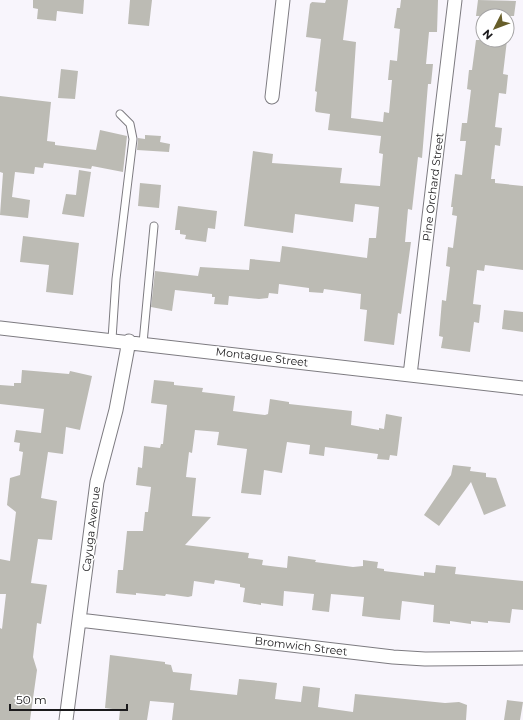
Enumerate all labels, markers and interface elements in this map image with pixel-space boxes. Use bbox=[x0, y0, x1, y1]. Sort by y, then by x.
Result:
north arrow bbox=[475, 8, 515, 48]
text: N bbox=[479, 27, 496, 43]
street label: Pine Orchard Street bbox=[419, 131, 447, 242]
street label: Montague Street bbox=[215, 344, 310, 370]
street label: Cayuga Avenue bbox=[79, 485, 103, 572]
street label: Bromwich Street bbox=[254, 633, 349, 659]
scale bar bbox=[10, 686, 127, 712]
text: 50 m bbox=[16, 692, 47, 707]

